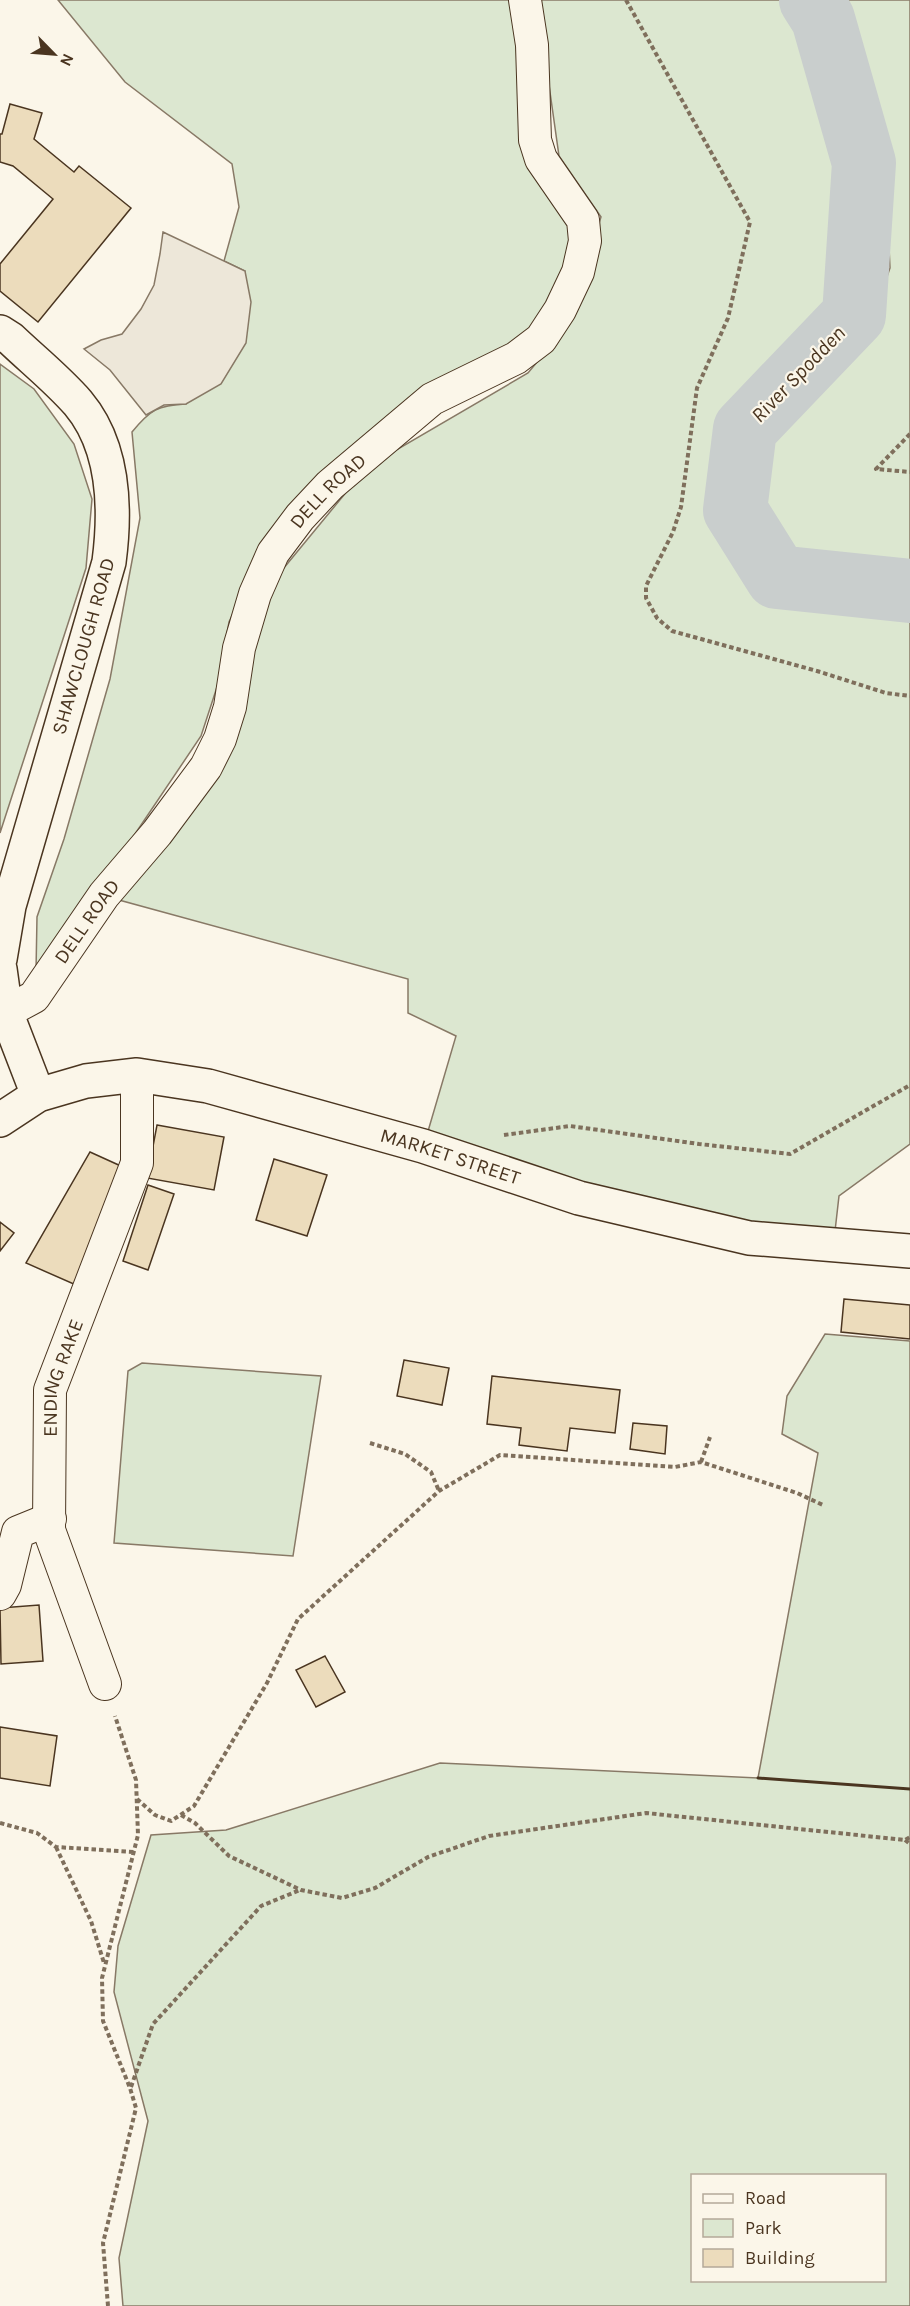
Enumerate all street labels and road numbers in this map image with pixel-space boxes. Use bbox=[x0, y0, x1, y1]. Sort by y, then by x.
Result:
street label: DELL ROAD bbox=[285, 449, 371, 533]
street label: SHAWCLOUGH ROAD bbox=[47, 555, 120, 737]
street label: DELL ROAD bbox=[49, 875, 124, 968]
street label: MARKET STREET bbox=[378, 1124, 523, 1190]
street label: ENDING RAKE bbox=[39, 1316, 88, 1437]

